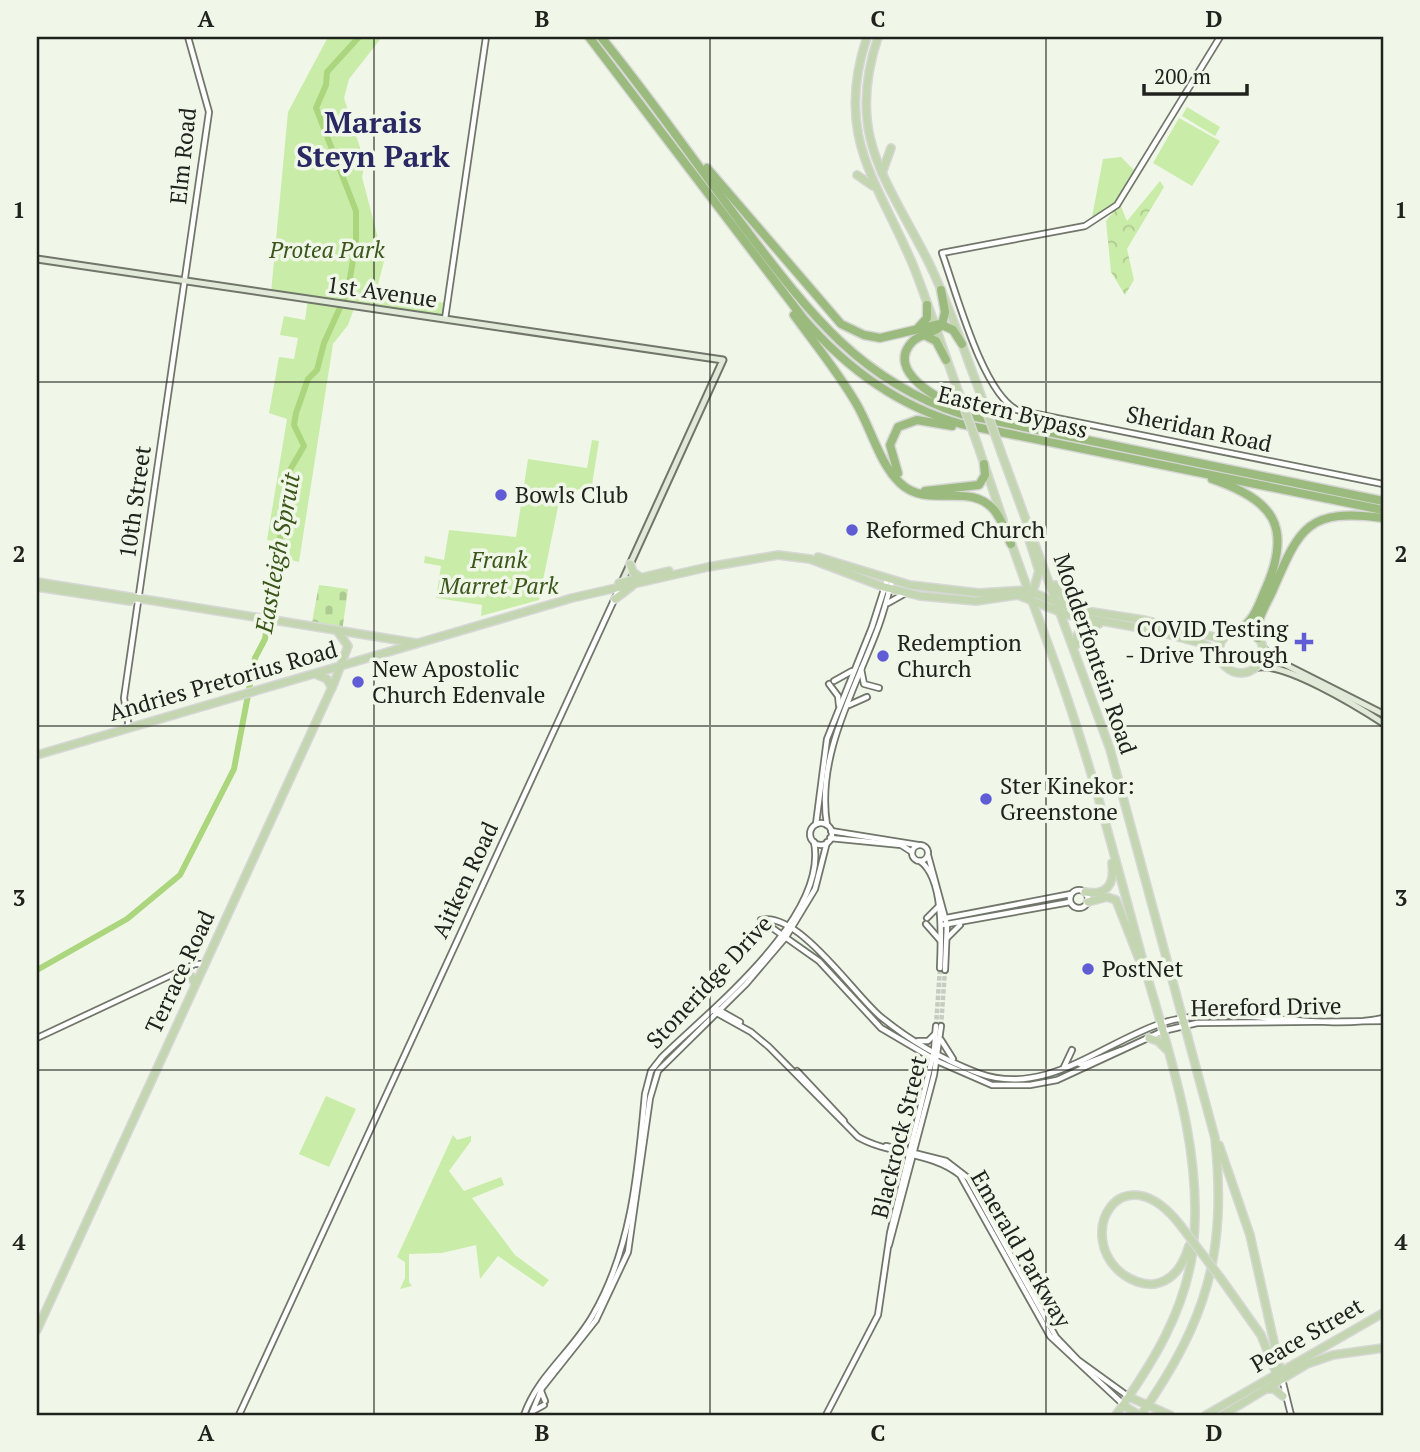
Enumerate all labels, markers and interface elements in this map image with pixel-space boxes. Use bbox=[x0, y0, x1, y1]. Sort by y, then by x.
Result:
text: A bbox=[198, 3, 215, 34]
text: B bbox=[535, 3, 550, 34]
text: C bbox=[871, 3, 886, 34]
text: D bbox=[1206, 3, 1223, 34]
scale bar bbox=[1144, 52, 1247, 96]
text: 200 m bbox=[1154, 62, 1211, 90]
district label: Marais Steyn Park bbox=[296, 102, 450, 176]
street label: Elm Road bbox=[162, 106, 203, 206]
text: 1 bbox=[13, 194, 26, 225]
text: 1 bbox=[1395, 194, 1408, 225]
park label: Protea Park bbox=[268, 234, 386, 265]
street label: 1st Avenue bbox=[325, 268, 439, 315]
street label: Eastern Bypass bbox=[935, 378, 1091, 445]
street label: Sheridan Road bbox=[1123, 398, 1275, 459]
street label: 10th Street bbox=[111, 443, 158, 560]
water label: Eastleigh Spruit bbox=[247, 469, 307, 636]
place label: Bowls Club bbox=[515, 479, 628, 510]
marker: Bowls Club bbox=[493, 487, 509, 503]
place label: Reformed Church bbox=[866, 514, 1046, 545]
marker: Reformed Church bbox=[844, 522, 860, 538]
text: 2 bbox=[13, 538, 26, 569]
text: 2 bbox=[1395, 538, 1408, 569]
park label: Frank Marret Park bbox=[439, 544, 559, 601]
street label: Modderfontein Road bbox=[1047, 550, 1144, 758]
place label: COVID Testing - Drive Through bbox=[1125, 613, 1289, 670]
place label: Redemption Church bbox=[897, 627, 1022, 684]
marker: COVID Testing - Drive Through bbox=[1294, 632, 1314, 652]
street label: Andries Pretorius Road bbox=[105, 633, 341, 728]
marker: Redemption Church bbox=[875, 648, 891, 664]
place label: New Apostolic Church Edenvale bbox=[372, 653, 545, 710]
marker: New Apostolic Church Edenvale bbox=[350, 674, 366, 690]
place label: Ster Kinekor: Greenstone bbox=[1000, 770, 1135, 827]
marker: Ster Kinekor: Greenstone bbox=[978, 791, 994, 807]
street label: Aitken Road bbox=[424, 816, 505, 943]
text: 3 bbox=[13, 882, 26, 913]
text: 3 bbox=[1395, 882, 1408, 913]
street label: Terrace Road bbox=[138, 905, 222, 1038]
street label: Stoneridge Drive bbox=[639, 908, 778, 1055]
place label: PostNet bbox=[1102, 953, 1184, 984]
marker: PostNet bbox=[1080, 961, 1096, 977]
street label: Hereford Drive bbox=[1190, 990, 1342, 1023]
street label: Blackrock Street bbox=[863, 1052, 934, 1221]
street label: Emerald Parkway bbox=[964, 1165, 1079, 1333]
text: 4 bbox=[13, 1226, 26, 1257]
text: 4 bbox=[1395, 1226, 1408, 1257]
street label: Peace Street bbox=[1245, 1290, 1369, 1379]
text: A bbox=[198, 1417, 215, 1448]
text: B bbox=[535, 1417, 550, 1448]
text: C bbox=[871, 1417, 886, 1448]
text: D bbox=[1206, 1417, 1223, 1448]

